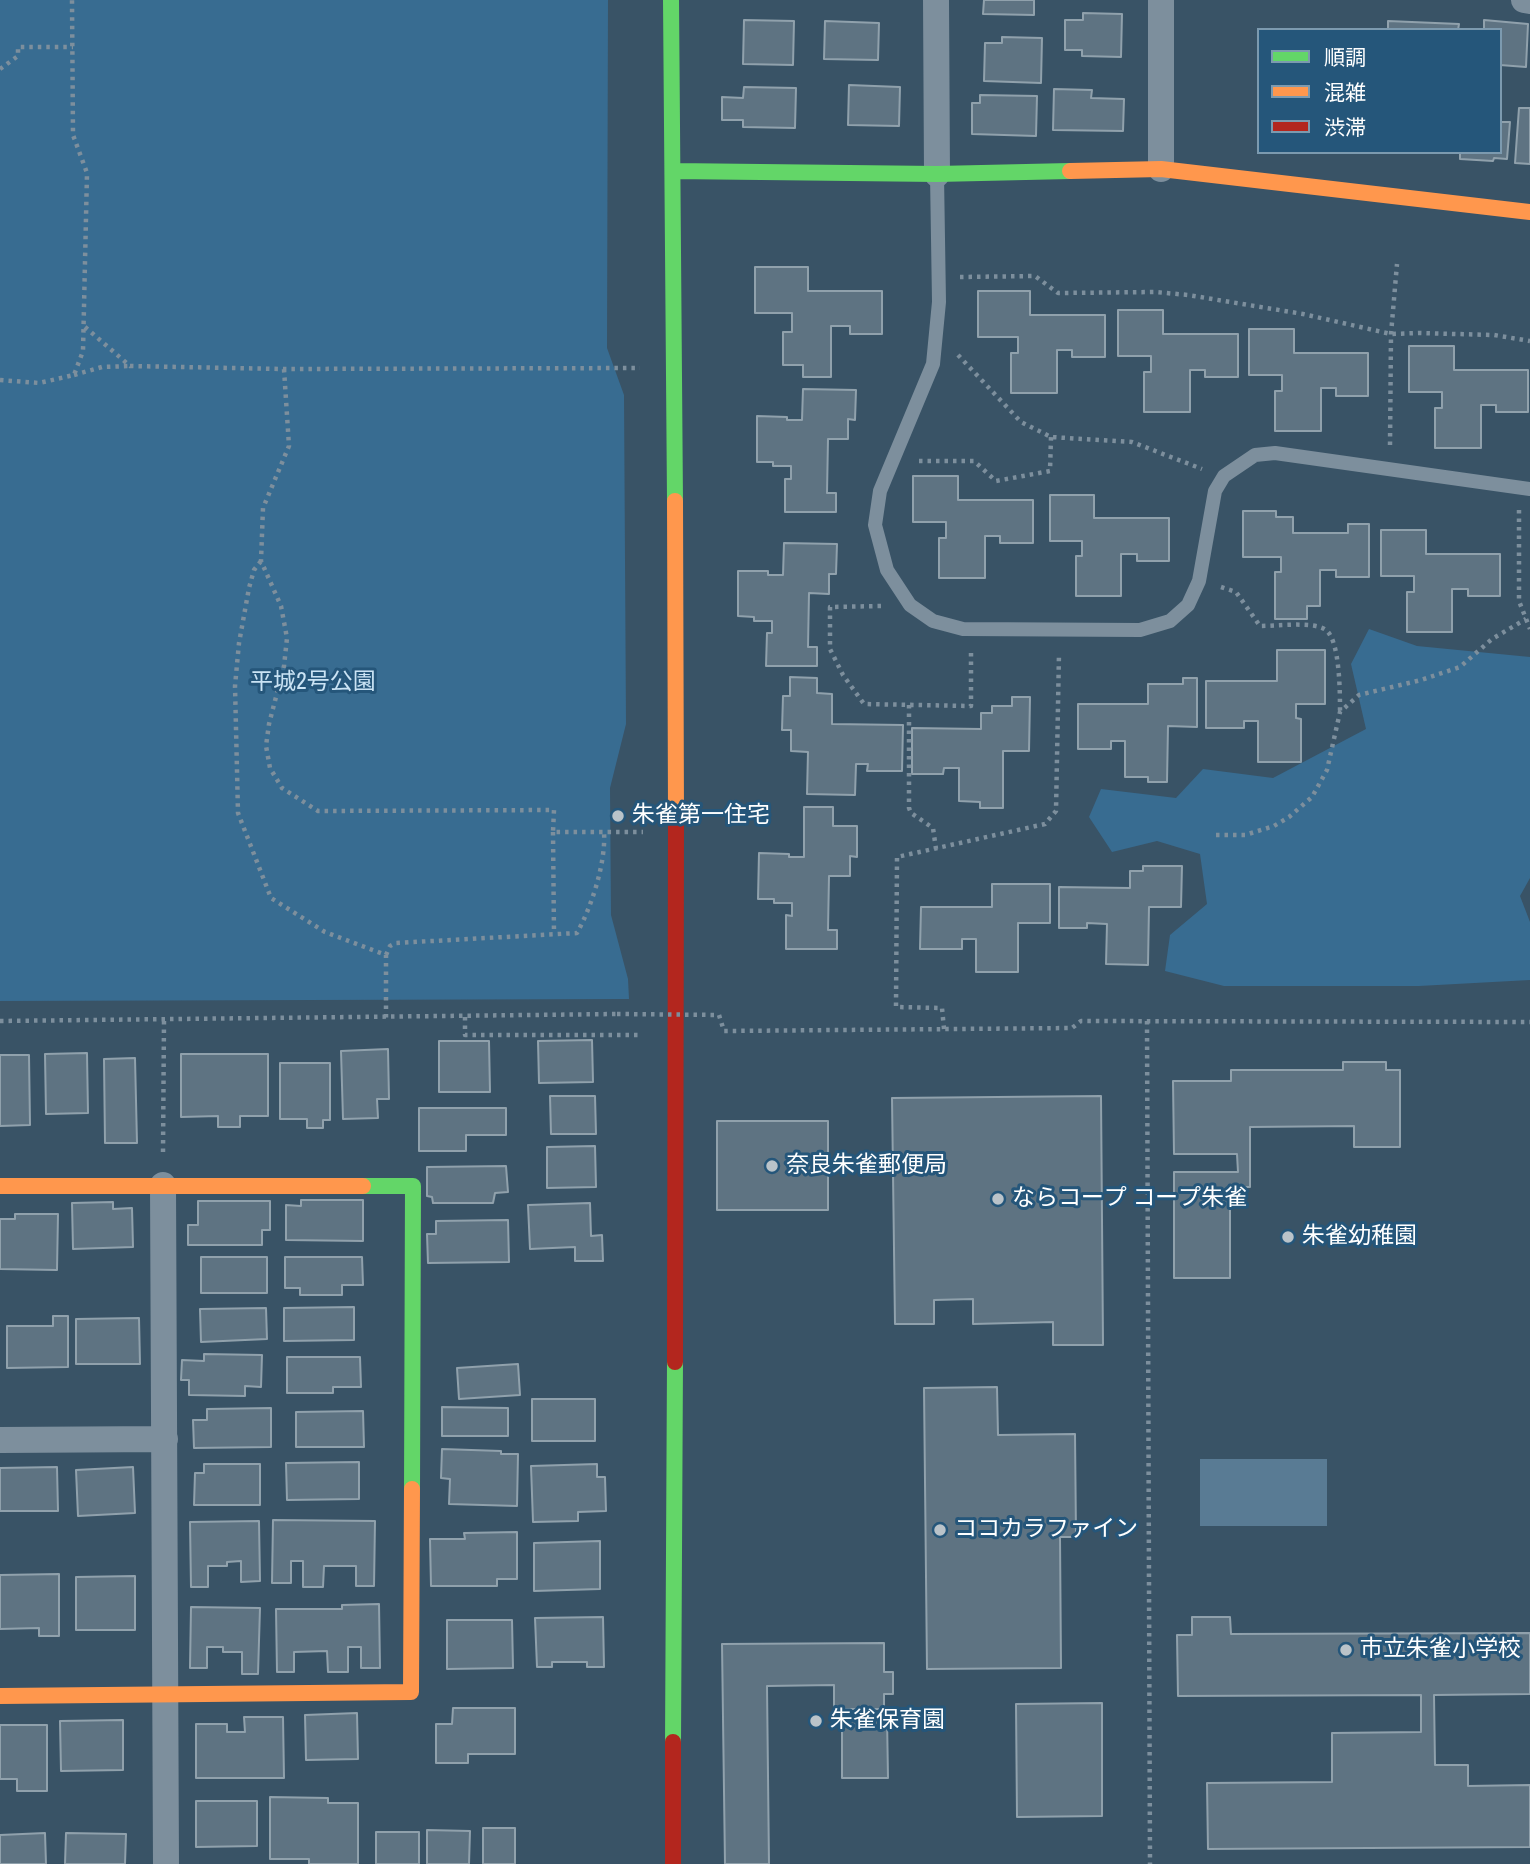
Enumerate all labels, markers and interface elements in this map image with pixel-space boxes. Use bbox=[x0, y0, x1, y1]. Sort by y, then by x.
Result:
legend bbox=[1257, 28, 1502, 154]
text: 順調 bbox=[1324, 43, 1366, 72]
text: 混雑 bbox=[1324, 78, 1366, 107]
text: 渋滞 bbox=[1324, 113, 1366, 142]
park label: 平城2号公園 bbox=[250, 669, 376, 697]
place label: 朱雀第一住宅 bbox=[632, 802, 770, 830]
marker: 朱雀第一住宅 bbox=[610, 808, 626, 824]
place label: 奈良朱雀郵便局 bbox=[786, 1152, 947, 1180]
marker: 奈良朱雀郵便局 bbox=[764, 1158, 780, 1174]
place label: ならコープ コープ朱雀 bbox=[1012, 1185, 1247, 1213]
marker: ならコープ コープ朱雀 bbox=[990, 1191, 1006, 1207]
place label: 朱雀幼稚園 bbox=[1302, 1223, 1417, 1251]
marker: 朱雀幼稚園 bbox=[1280, 1229, 1296, 1245]
place label: ココカラファイン bbox=[954, 1516, 1138, 1544]
marker: ココカラファイン bbox=[932, 1522, 948, 1538]
place label: 市立朱雀小学校 bbox=[1360, 1636, 1521, 1664]
marker: 市立朱雀小学校 bbox=[1338, 1642, 1354, 1658]
place label: 朱雀保育園 bbox=[830, 1707, 945, 1735]
marker: 朱雀保育園 bbox=[808, 1713, 824, 1729]

